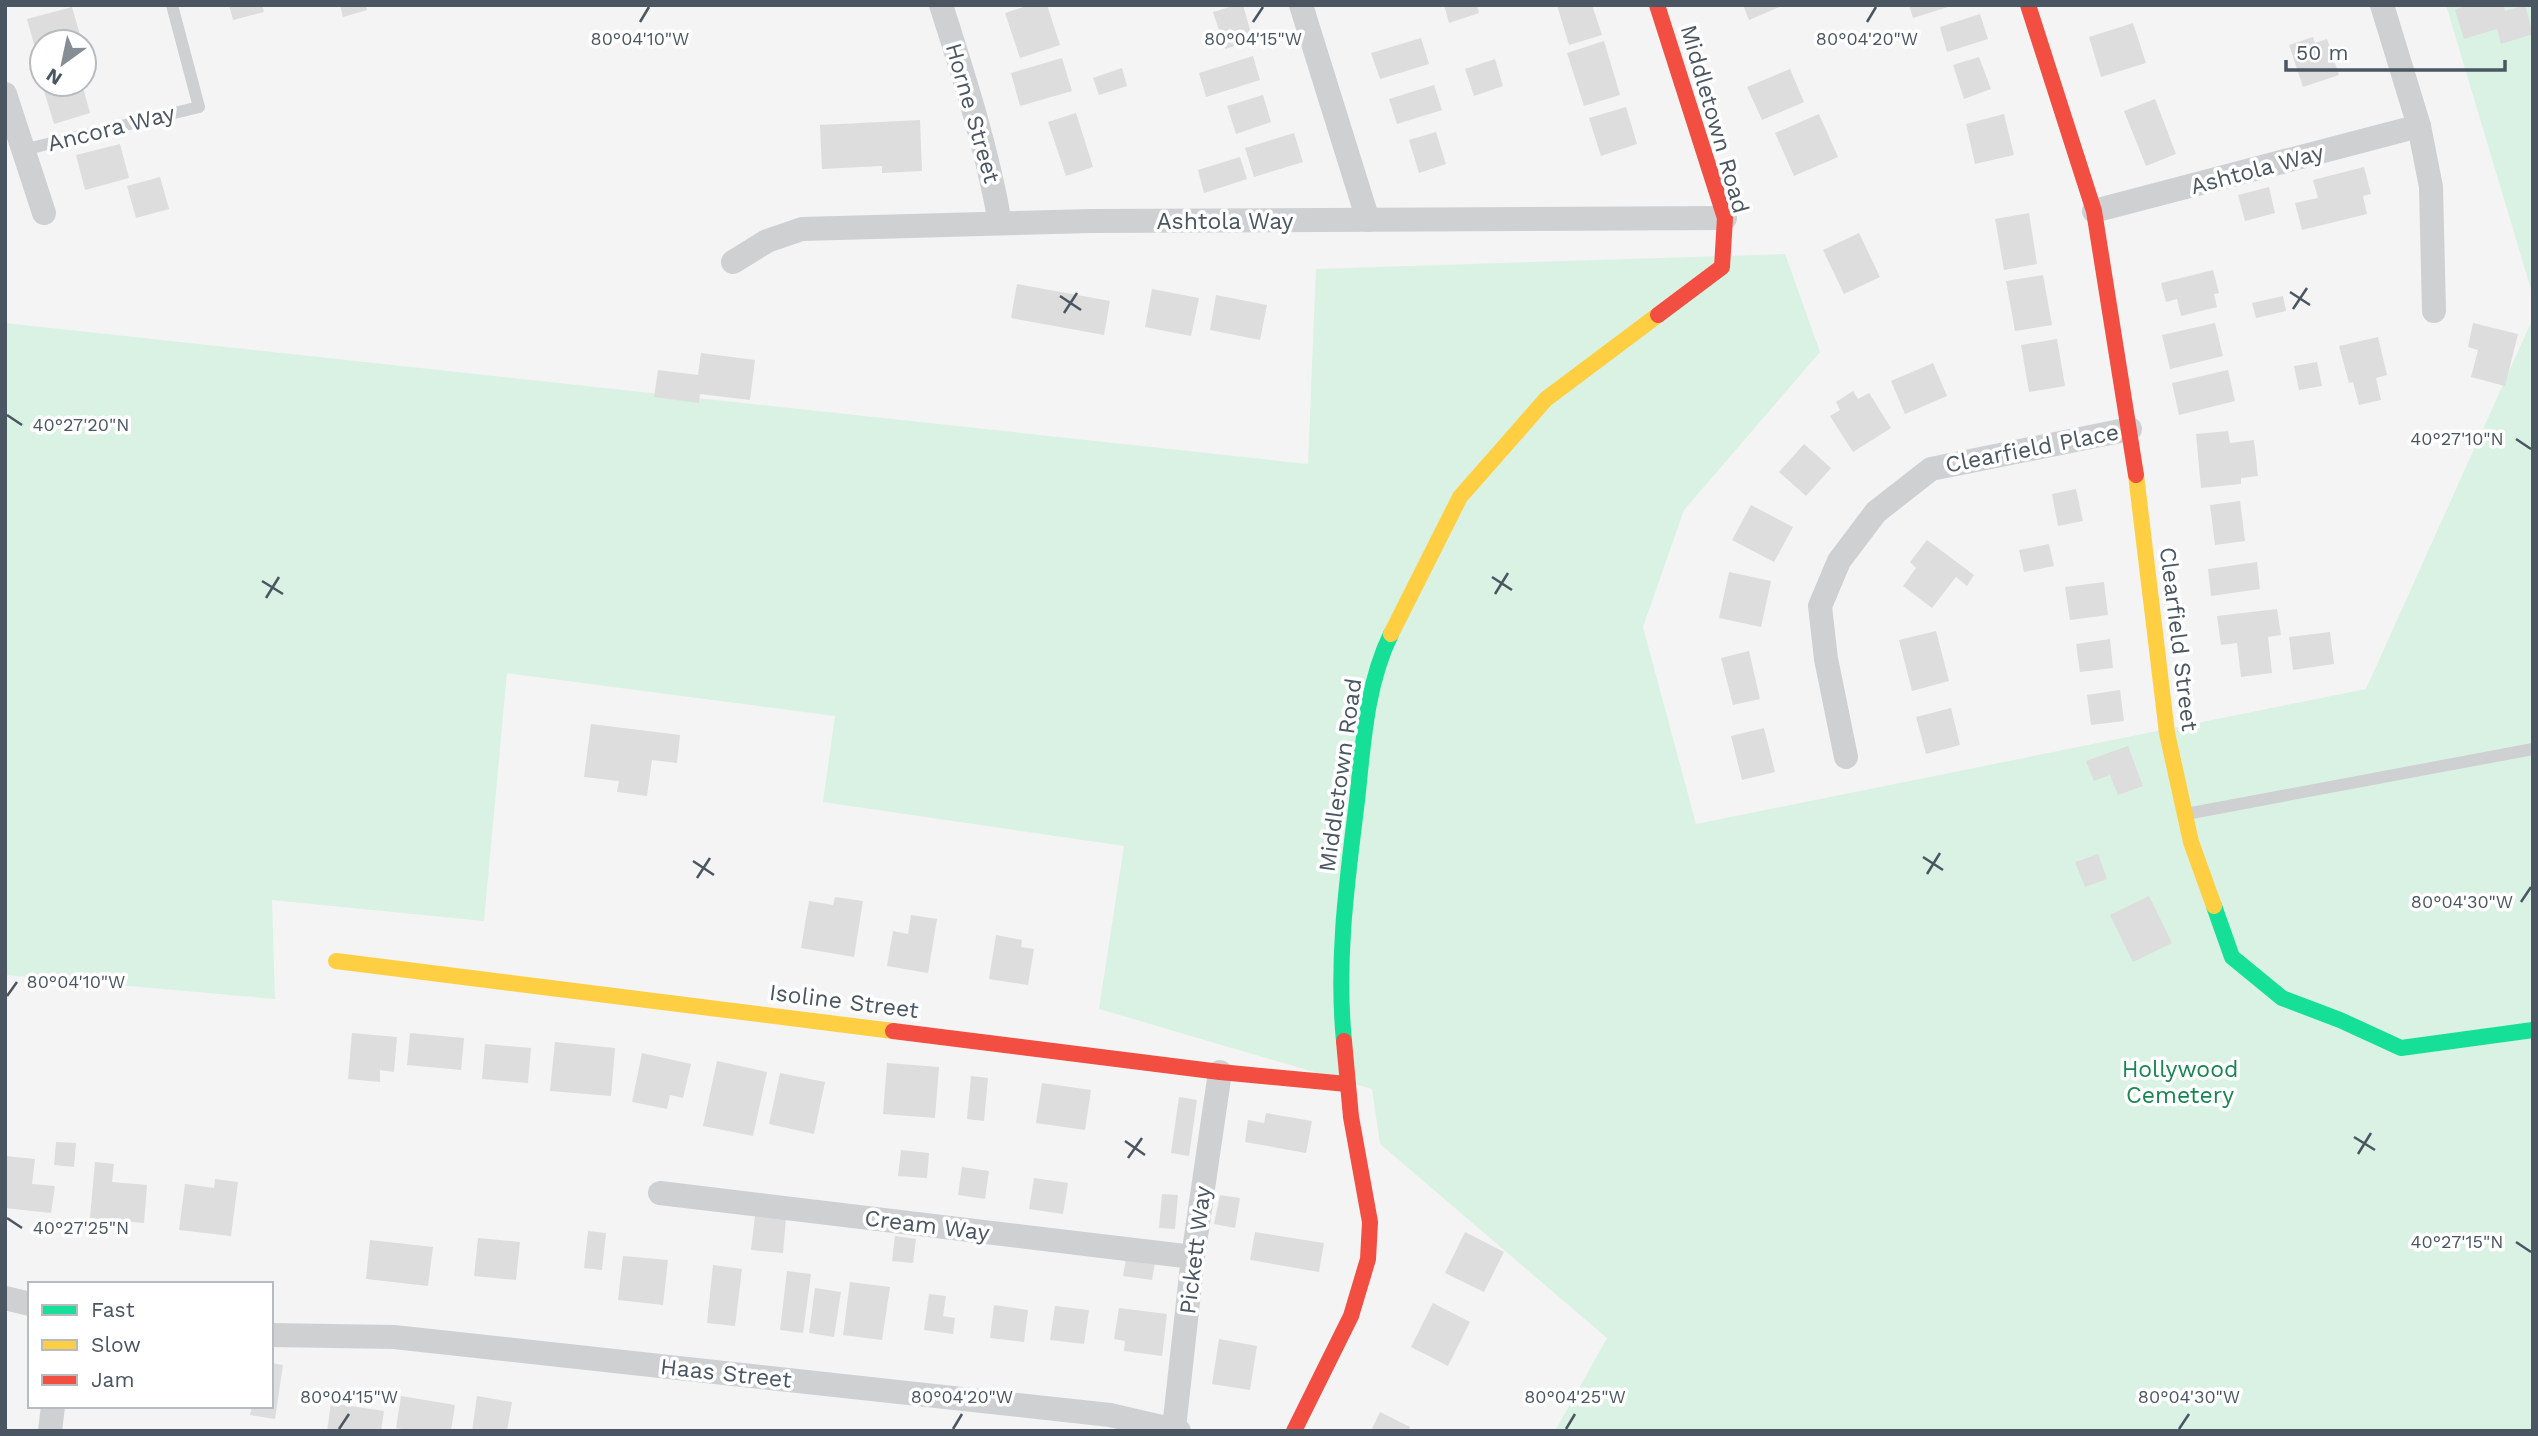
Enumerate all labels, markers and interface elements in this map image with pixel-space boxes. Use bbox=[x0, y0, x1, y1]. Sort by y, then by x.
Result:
street label: Middletown Road bbox=[1675, 22, 1754, 217]
north arrow bbox=[28, 28, 98, 98]
text: 80°04'10"W bbox=[591, 28, 689, 49]
text: 80°04'15"W bbox=[1204, 28, 1302, 49]
text: 80°04'20"W bbox=[1816, 28, 1918, 49]
scale bar bbox=[2286, 28, 2505, 72]
street label: Horne Street bbox=[940, 40, 1006, 187]
text: 50 m bbox=[2296, 40, 2348, 65]
text: N bbox=[42, 63, 66, 90]
street label: Ancora Way bbox=[45, 100, 178, 157]
street label: Ashtola Way bbox=[2188, 139, 2327, 200]
street label: Ashtola Way bbox=[1157, 208, 1294, 235]
text: 40°27'20"N bbox=[32, 414, 130, 435]
street label: Clearfield Place bbox=[1943, 418, 2121, 479]
text: 40°27'10"N bbox=[2410, 428, 2504, 449]
street label: Clearfield Street bbox=[2154, 545, 2203, 733]
street label: Middletown Road bbox=[1314, 677, 1367, 874]
text: 80°04'30"W bbox=[2411, 891, 2513, 912]
text: 80°04'10"W bbox=[27, 971, 125, 992]
street label: Isoline Street bbox=[768, 979, 921, 1024]
park label: Hollywood Cemetery bbox=[2122, 1056, 2238, 1109]
street label: Pickett Way bbox=[1174, 1184, 1217, 1316]
street label: Cream Way bbox=[863, 1204, 991, 1247]
text: 40°27'25"N bbox=[33, 1217, 129, 1238]
text: 40°27'15"N bbox=[2411, 1231, 2503, 1252]
legend bbox=[28, 1282, 273, 1408]
text: Fast bbox=[91, 1297, 135, 1322]
text: Slow bbox=[91, 1332, 141, 1357]
street label: Haas Street bbox=[659, 1353, 793, 1394]
text: Jam bbox=[91, 1367, 134, 1392]
text: 80°04'15"W bbox=[300, 1386, 398, 1407]
text: 80°04'20"W bbox=[911, 1386, 1013, 1407]
text: 80°04'25"W bbox=[1524, 1386, 1626, 1407]
text: 80°04'30"W bbox=[2138, 1386, 2240, 1407]

